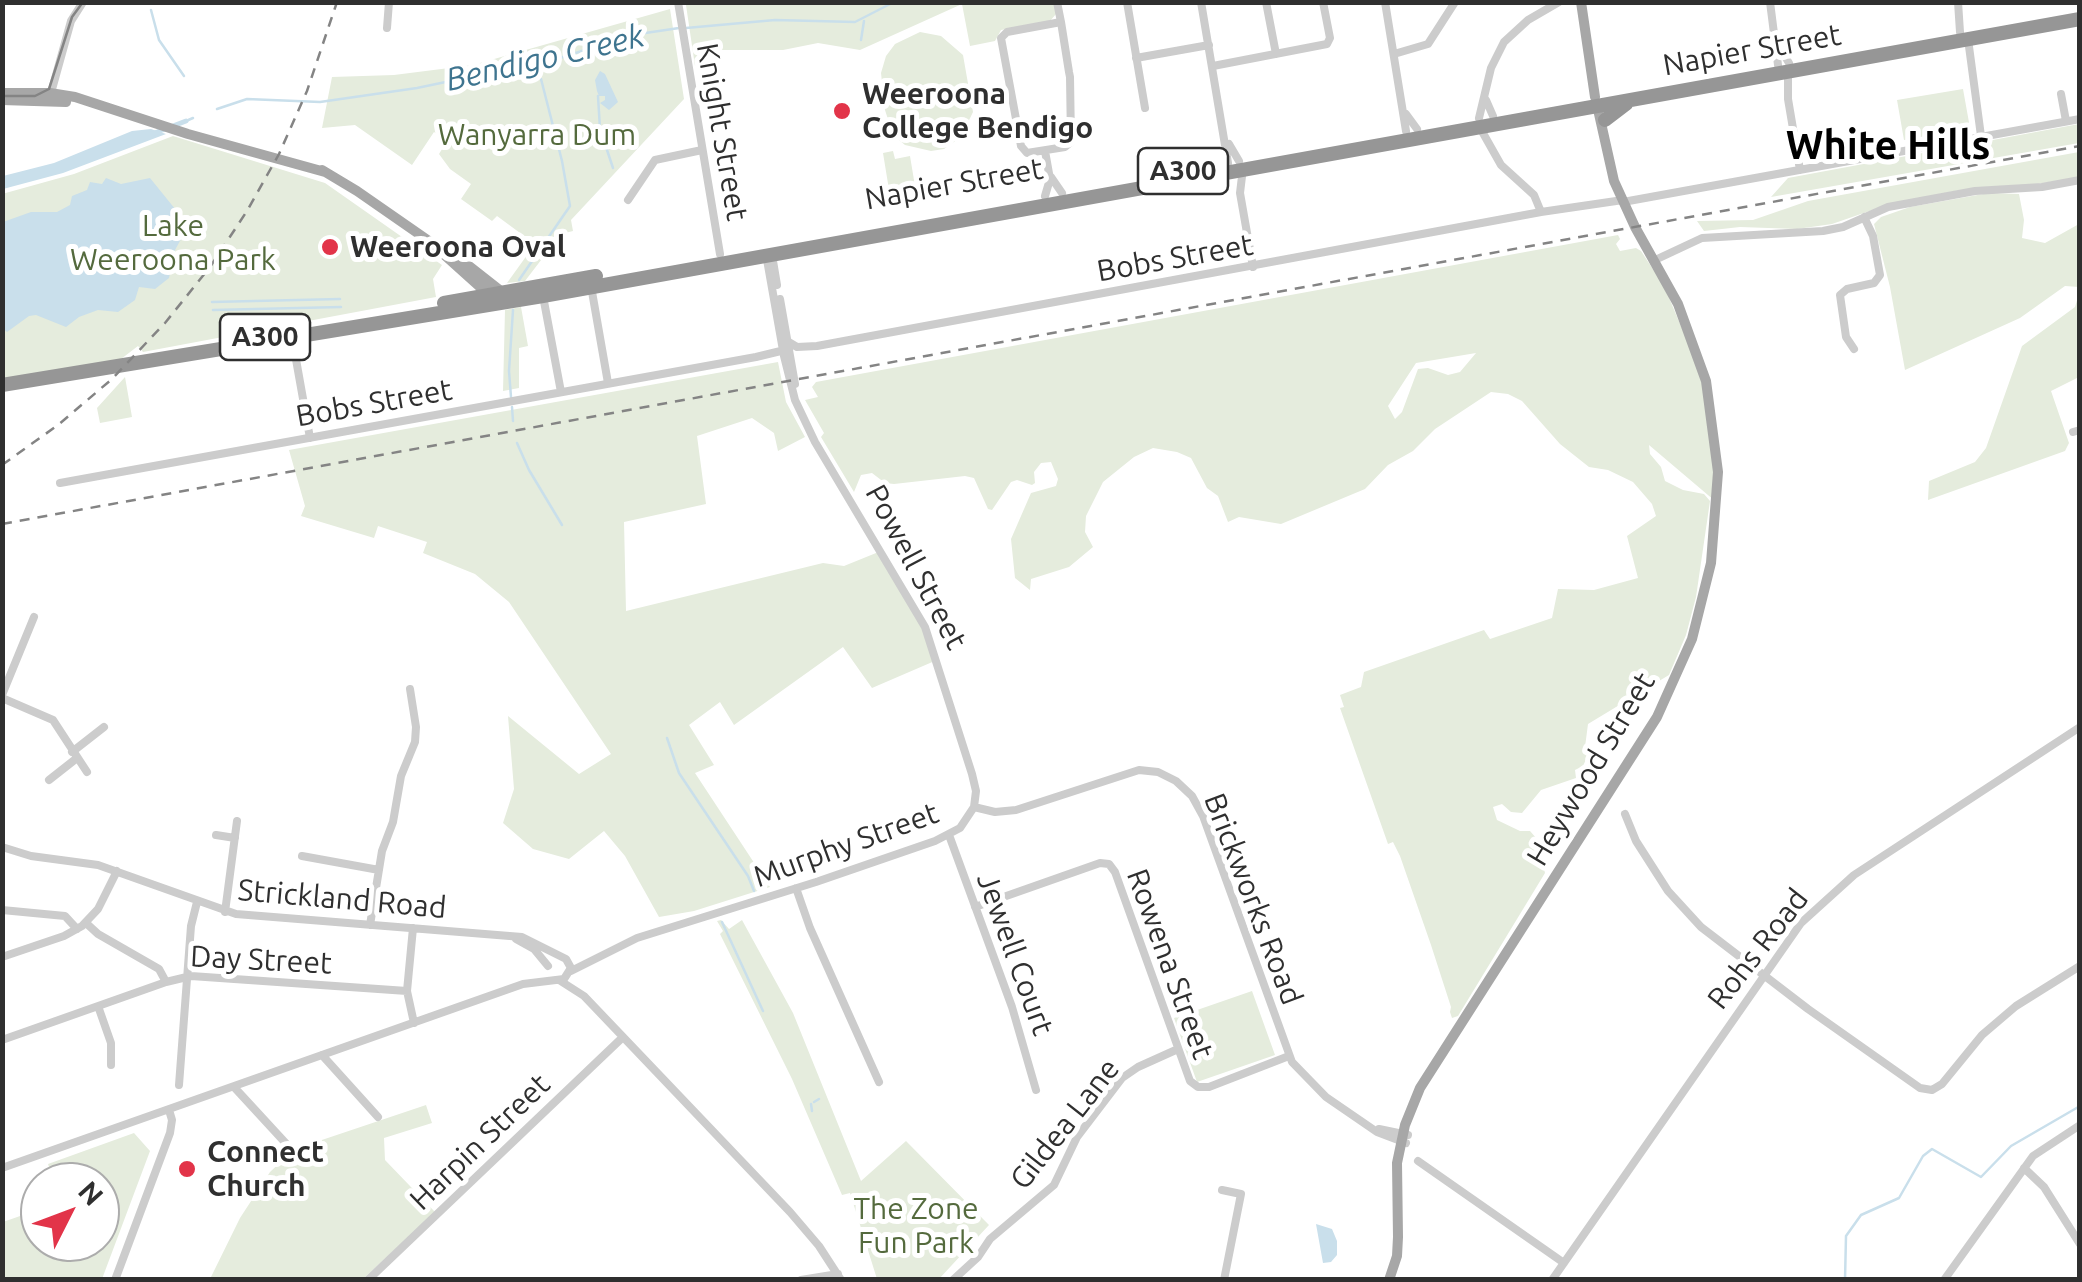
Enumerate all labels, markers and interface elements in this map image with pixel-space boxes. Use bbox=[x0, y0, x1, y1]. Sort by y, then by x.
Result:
water label: Bendigo Creek bbox=[442, 17, 648, 99]
street label: Napier Street bbox=[1660, 17, 1844, 83]
street label: Knight Street bbox=[689, 40, 755, 224]
place label: Weeroona College Bendigo bbox=[862, 76, 1093, 146]
marker: Weeroona College Bendigo bbox=[831, 100, 853, 122]
park label: Wanyarra Dum bbox=[438, 117, 636, 153]
district label: White Hills bbox=[1786, 122, 1990, 170]
road number: A300 bbox=[1138, 148, 1228, 194]
street label: Napier Street bbox=[862, 151, 1046, 217]
park label: Lake Weeroona Park bbox=[70, 208, 276, 278]
street label: Bobs Street bbox=[1094, 227, 1256, 289]
place label: Weeroona Oval bbox=[350, 229, 566, 265]
marker: Weeroona Oval bbox=[319, 236, 341, 258]
road number: A300 bbox=[220, 314, 310, 360]
street label: Bobs Street bbox=[293, 372, 455, 434]
street label: Powell Street bbox=[858, 479, 974, 655]
street label: Heywood Street bbox=[1519, 666, 1663, 872]
street label: Brickworks Road bbox=[1196, 788, 1310, 1010]
street label: Murphy Street bbox=[749, 795, 943, 895]
street label: Rowena Street bbox=[1119, 864, 1221, 1064]
street label: Jewell Court bbox=[969, 868, 1061, 1040]
street label: Strickland Road bbox=[236, 872, 448, 926]
street label: Rohs Road bbox=[1700, 882, 1816, 1016]
street label: Day Street bbox=[189, 938, 333, 982]
street label: Gildea Lane bbox=[1003, 1052, 1127, 1196]
street label: Harpin Street bbox=[403, 1066, 557, 1218]
place label: Connect Church bbox=[207, 1134, 324, 1204]
marker: Connect Church bbox=[176, 1158, 198, 1180]
north arrow bbox=[20, 1162, 120, 1262]
text: N bbox=[73, 1175, 110, 1211]
park label: The Zone Fun Park bbox=[853, 1191, 979, 1262]

